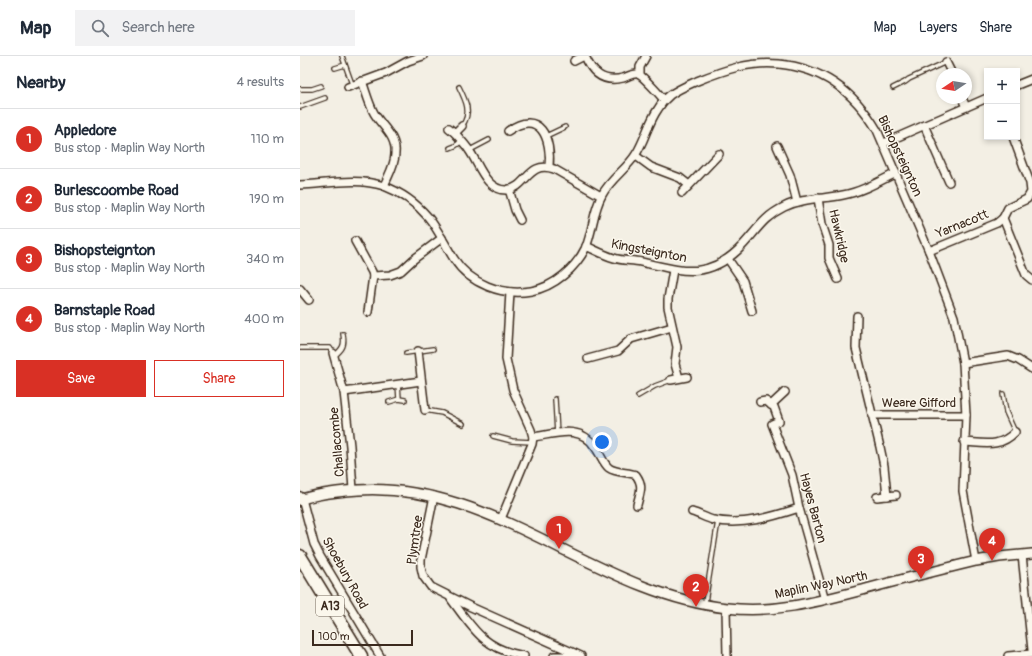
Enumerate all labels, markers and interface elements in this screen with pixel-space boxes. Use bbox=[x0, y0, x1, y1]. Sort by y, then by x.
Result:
search box bbox=[75, 10, 355, 46]
text: Map bbox=[20, 16, 51, 40]
icon: search bbox=[89, 17, 111, 39]
text: Search here bbox=[121, 18, 195, 37]
text: Map bbox=[874, 19, 897, 36]
text: Layers bbox=[919, 19, 957, 36]
text: Share bbox=[979, 19, 1012, 36]
north arrow bbox=[936, 68, 972, 104]
map controls bbox=[984, 68, 1020, 140]
button: + bbox=[984, 68, 1020, 104]
text: Nearby bbox=[16, 72, 65, 93]
text: 4 results bbox=[237, 74, 284, 90]
button: − bbox=[984, 104, 1020, 140]
street label: Bishopsteignton bbox=[874, 113, 926, 199]
text: Appledore bbox=[54, 121, 116, 140]
text: 1 bbox=[26, 131, 32, 147]
text: 110 m bbox=[251, 131, 284, 147]
text: Bus stop · Maplin Way North bbox=[54, 140, 205, 156]
text: Burlescoombe Road bbox=[54, 181, 179, 200]
text: 2 bbox=[25, 191, 33, 207]
text: 190 m bbox=[249, 191, 284, 207]
text: Bus stop · Maplin Way North bbox=[54, 200, 205, 216]
street label: Yarnacott bbox=[932, 206, 991, 242]
street label: Hawkridge bbox=[825, 208, 853, 265]
street label: Kingsteignton bbox=[610, 236, 688, 266]
text: Bishopsteignton bbox=[54, 241, 155, 260]
text: 3 bbox=[25, 251, 33, 267]
text: 340 m bbox=[246, 251, 284, 267]
text: Bus stop · Maplin Way North bbox=[54, 260, 205, 276]
text: Barnstaple Road bbox=[54, 301, 155, 320]
text: 4 bbox=[25, 311, 33, 327]
text: 400 m bbox=[244, 311, 284, 327]
text: Bus stop · Maplin Way North bbox=[54, 320, 205, 336]
button: Save bbox=[16, 360, 146, 397]
button: Share bbox=[154, 360, 284, 397]
street label: Weare Gifford bbox=[882, 395, 956, 411]
street label: Challacombe bbox=[326, 406, 348, 478]
your location bbox=[592, 432, 612, 452]
street label: Hayes Barton bbox=[796, 471, 830, 545]
street label: Plymtree bbox=[404, 514, 426, 566]
pin: 1 bbox=[546, 516, 572, 549]
pin: 4 bbox=[979, 528, 1005, 561]
street label: Shoebury Road bbox=[319, 534, 371, 612]
pin: 3 bbox=[908, 546, 934, 579]
street label: Maplin Way North bbox=[773, 567, 869, 603]
pin: 2 bbox=[683, 574, 709, 607]
road number: A13 bbox=[316, 596, 344, 616]
scale bar bbox=[312, 628, 413, 647]
text: 100 m bbox=[318, 630, 349, 643]

